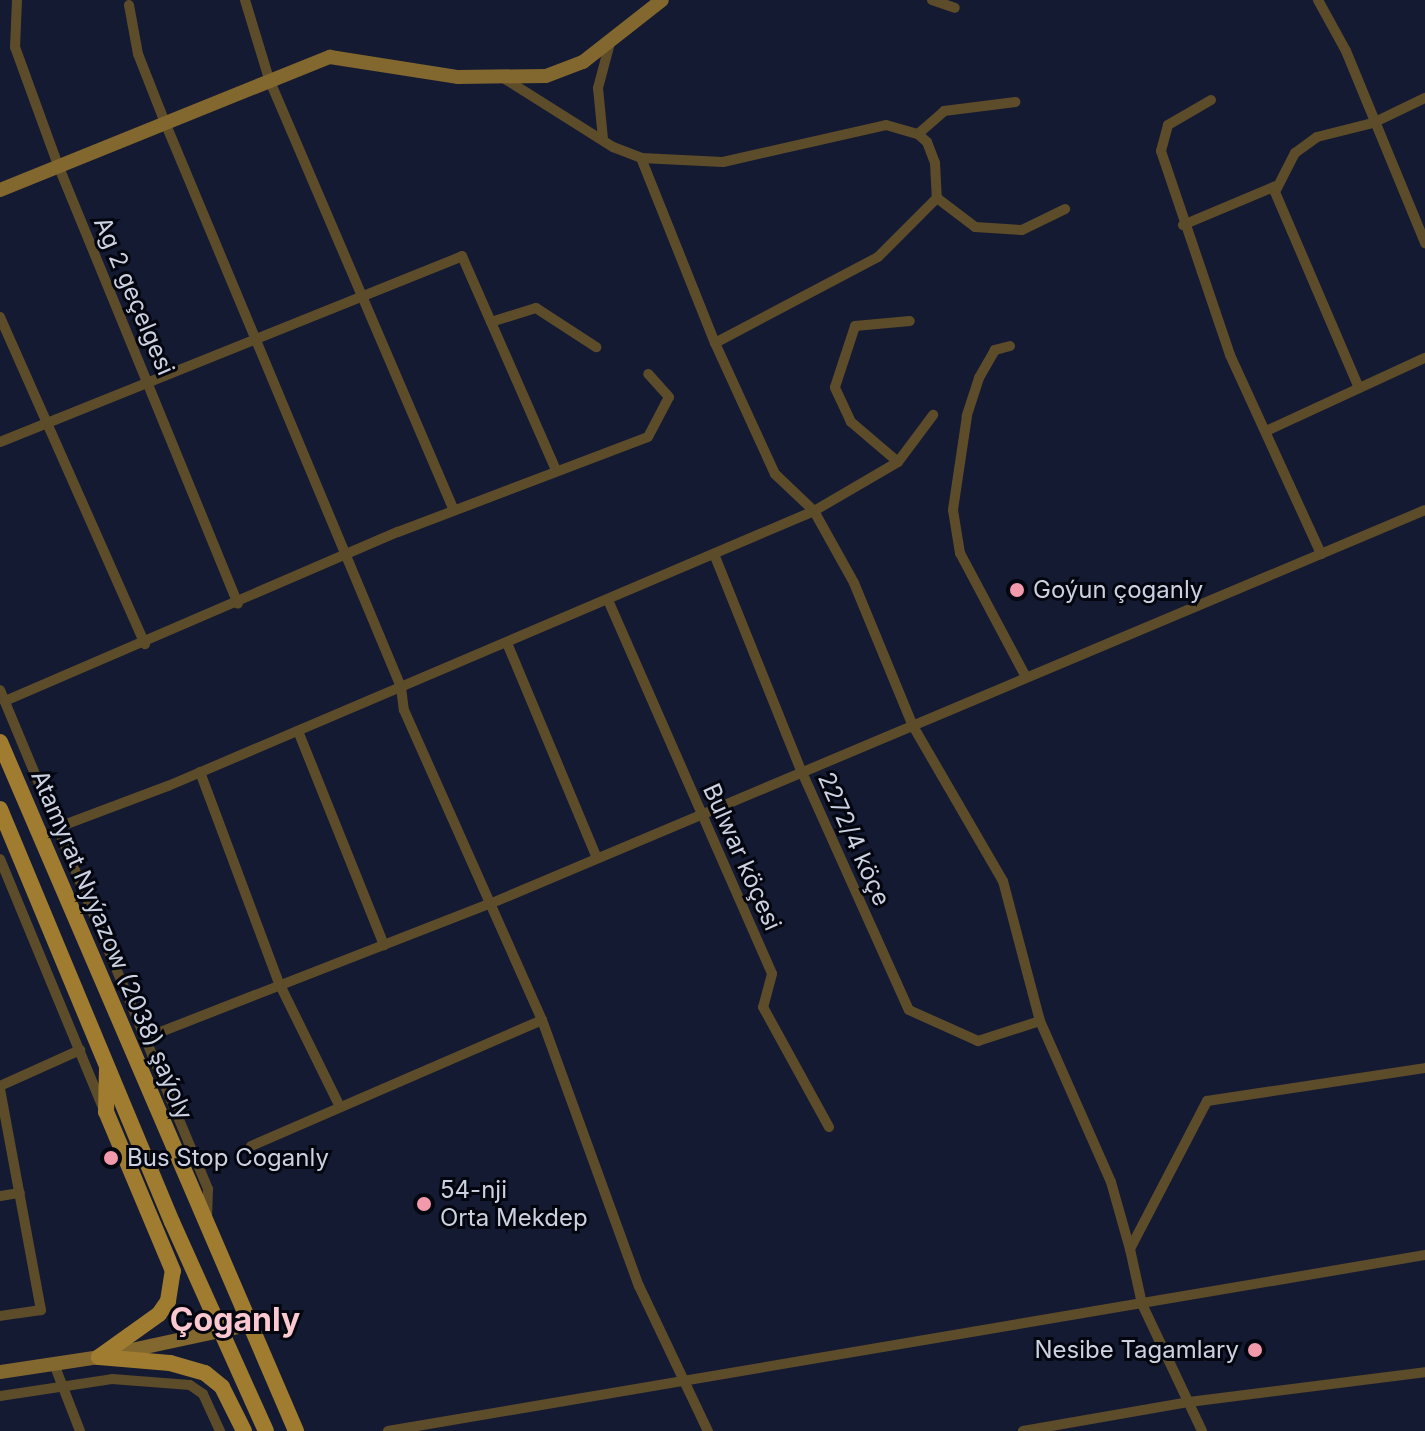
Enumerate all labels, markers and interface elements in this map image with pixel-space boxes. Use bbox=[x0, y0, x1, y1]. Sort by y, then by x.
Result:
street label: Ag 2 geçelgesi bbox=[88, 213, 180, 379]
place label: Goýun çoganly bbox=[1033, 576, 1203, 604]
marker: Goýun çoganly bbox=[1008, 581, 1026, 599]
street label: Atamyrat Nyýazow (2038) şaýoly bbox=[25, 766, 199, 1124]
street label: 2272/4 köçe bbox=[812, 768, 896, 910]
street label: Bulwar köçesi bbox=[697, 779, 787, 935]
place label: Bus Stop Coganly bbox=[127, 1144, 329, 1172]
marker: Bus Stop Coganly bbox=[102, 1149, 120, 1167]
place label: 54-nji Orta Mekdep bbox=[440, 1176, 588, 1232]
marker: 54-nji Orta Mekdep bbox=[415, 1195, 433, 1213]
district label: Çoganly bbox=[170, 1301, 300, 1339]
place label: Nesibe Tagamlary bbox=[1034, 1336, 1239, 1364]
marker: Nesibe Tagamlary bbox=[1246, 1341, 1264, 1359]

